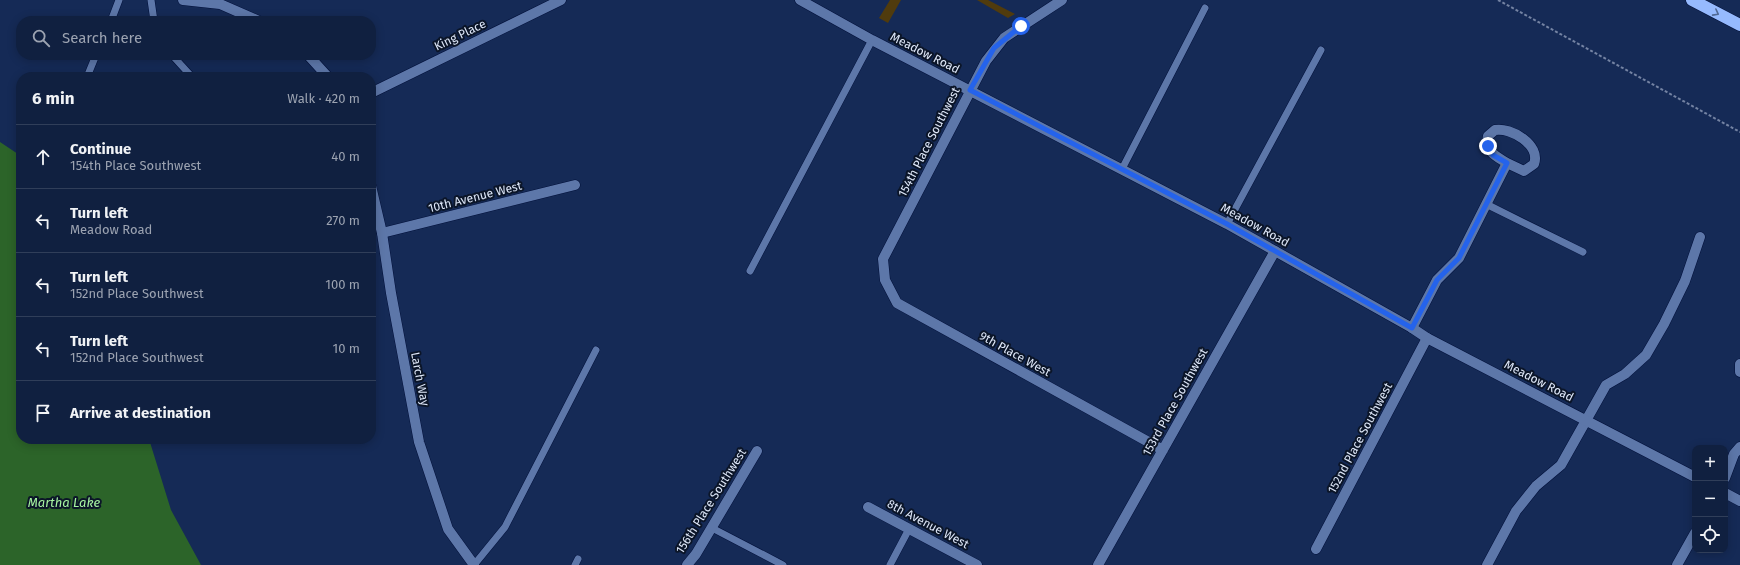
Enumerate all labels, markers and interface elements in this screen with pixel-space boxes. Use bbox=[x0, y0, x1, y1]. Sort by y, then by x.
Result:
one-way arrow bbox=[1712, 8, 1719, 15]
search box bbox=[16, 16, 376, 60]
street label: King Place bbox=[432, 16, 488, 54]
route start bbox=[1012, 17, 1030, 35]
icon: search bbox=[30, 27, 52, 49]
text: Search here bbox=[62, 29, 142, 47]
street label: Meadow Road bbox=[888, 30, 962, 76]
street label: 154th Place Southwest bbox=[895, 84, 963, 199]
text: 6 min bbox=[32, 88, 75, 109]
text: Walk · 420 m bbox=[287, 91, 360, 106]
route end bbox=[1479, 137, 1497, 155]
text: Continue bbox=[70, 140, 131, 158]
icon: ahead bbox=[32, 146, 54, 168]
text: 40 m bbox=[331, 149, 360, 164]
text: 154th Place Southwest bbox=[70, 158, 201, 173]
street label: 10th Avenue West bbox=[427, 178, 524, 215]
street label: Meadow Road bbox=[1218, 200, 1292, 250]
text: Turn left bbox=[70, 204, 128, 222]
icon: left bbox=[32, 210, 54, 232]
text: 270 m bbox=[326, 213, 360, 228]
text: Meadow Road bbox=[70, 222, 152, 237]
text: Turn left bbox=[70, 268, 128, 286]
icon: left bbox=[32, 274, 54, 296]
text: 100 m bbox=[325, 277, 360, 292]
text: 152nd Place Southwest bbox=[70, 286, 204, 301]
street label: 9th Place West bbox=[977, 329, 1054, 380]
text: Turn left bbox=[70, 332, 128, 350]
icon: left bbox=[32, 338, 54, 360]
text: 10 m bbox=[333, 341, 360, 356]
street label: 153rd Place Southwest bbox=[1140, 345, 1211, 458]
text: 152nd Place Southwest bbox=[70, 350, 204, 365]
street label: Larch Way bbox=[408, 351, 432, 407]
street label: Meadow Road bbox=[1502, 358, 1576, 404]
street label: 152nd Place Southwest bbox=[1325, 380, 1395, 496]
icon: arrive bbox=[32, 402, 54, 424]
text: Arrive at destination bbox=[70, 404, 211, 422]
street label: 156th Place Southwest bbox=[673, 445, 749, 556]
map controls bbox=[1692, 445, 1728, 553]
button: + bbox=[1692, 445, 1728, 481]
button: − bbox=[1692, 481, 1728, 517]
water label: Martha Lake bbox=[28, 495, 101, 510]
street label: 8th Avenue West bbox=[885, 497, 972, 552]
button: locate bbox=[1692, 517, 1728, 553]

